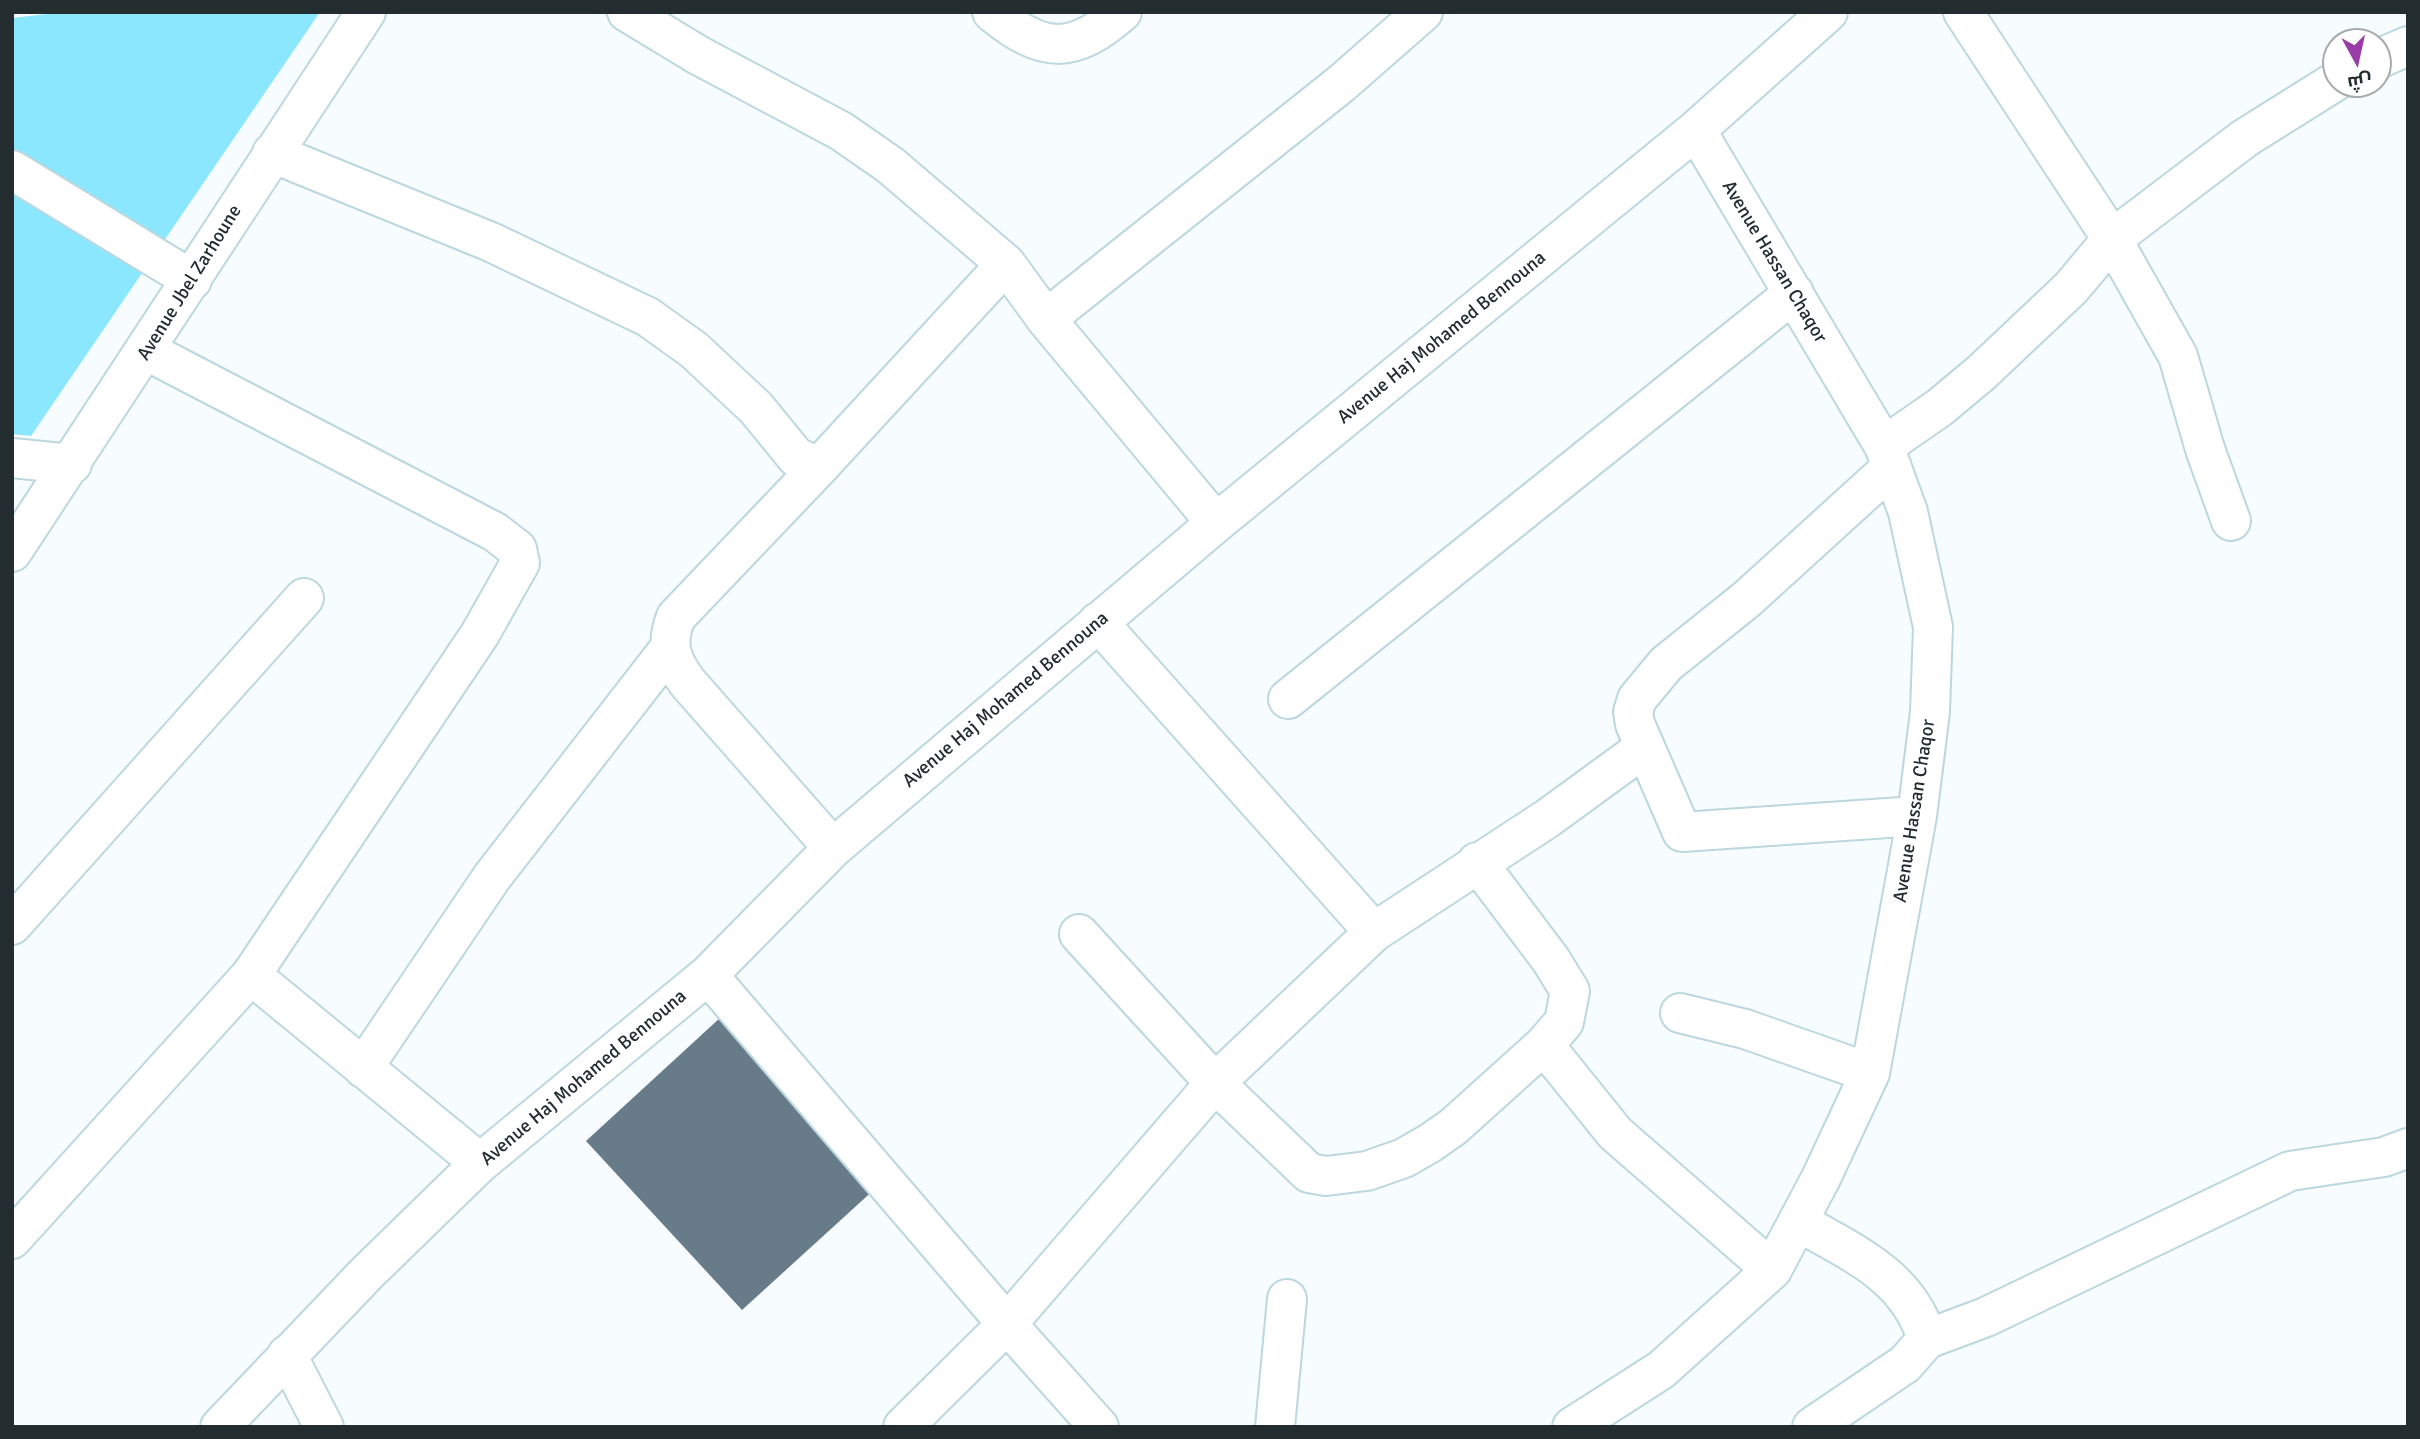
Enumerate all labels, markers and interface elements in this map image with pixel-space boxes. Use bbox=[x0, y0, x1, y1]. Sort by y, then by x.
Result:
north arrow bbox=[2322, 28, 2392, 98]
text: ش bbox=[2346, 68, 2373, 95]
street label: Avenue Hassan Chaqor bbox=[1717, 177, 1831, 347]
street label: Avenue Jbel Zarhoune bbox=[133, 201, 247, 365]
street label: Avenue Haj Mohamed Bennouna bbox=[1333, 247, 1551, 429]
street label: Avenue Haj Mohamed Bennouna bbox=[898, 607, 1114, 793]
street label: Avenue Hassan Chaqor bbox=[1889, 718, 1941, 904]
street label: Avenue Haj Mohamed Bennouna bbox=[476, 985, 692, 1171]

